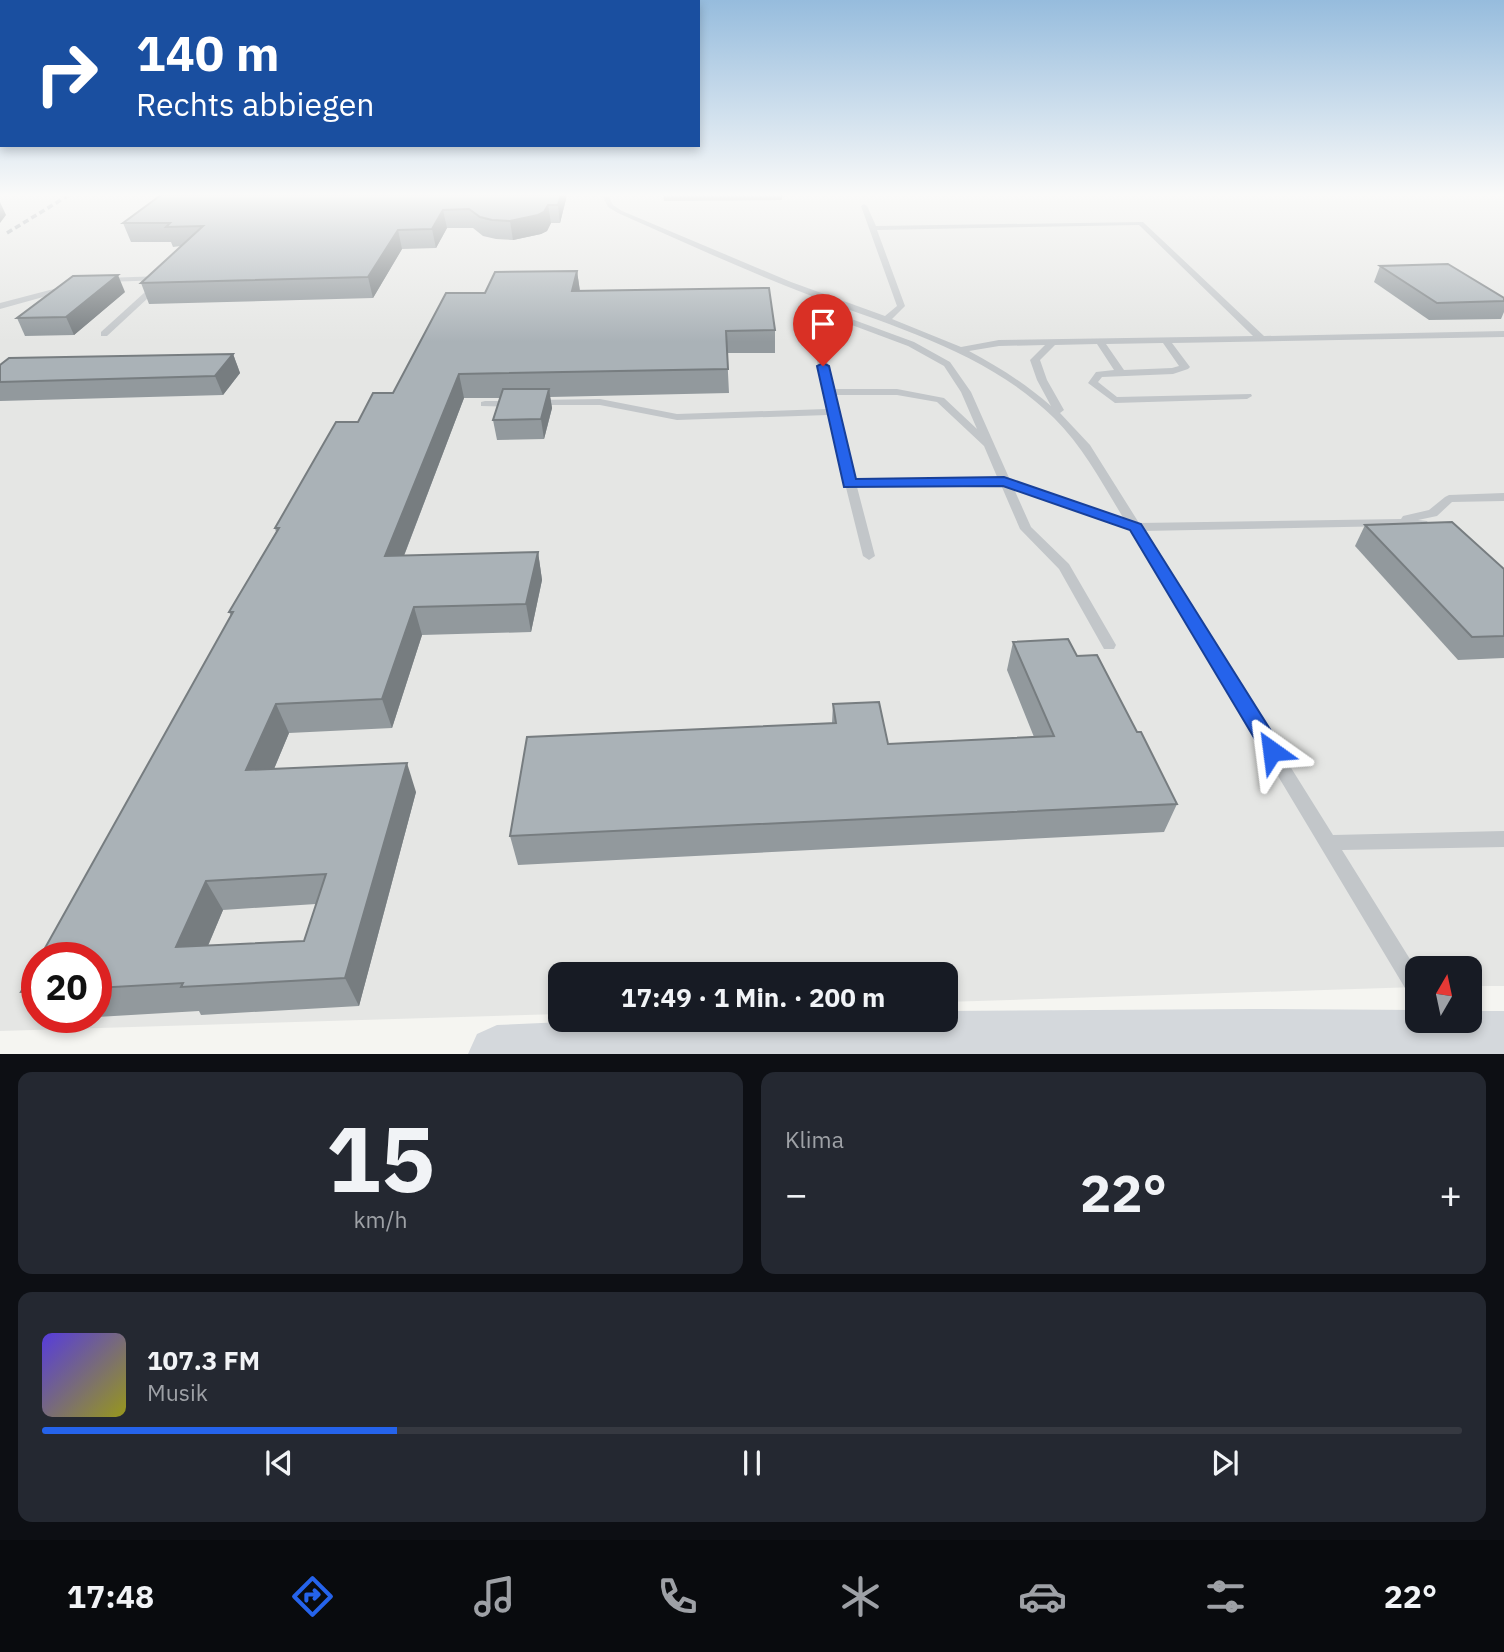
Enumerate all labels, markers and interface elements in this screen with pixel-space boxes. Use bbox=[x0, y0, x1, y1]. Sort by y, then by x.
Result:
text: 140 m bbox=[136, 21, 280, 84]
icon: right bbox=[21, 28, 112, 119]
text: Rechts abbiegen bbox=[136, 83, 374, 125]
pin bbox=[793, 294, 853, 366]
icon: arrive bbox=[804, 305, 842, 343]
position arrow bbox=[1235, 714, 1309, 788]
speed limit sign: 20 bbox=[21, 942, 112, 1033]
north arrow bbox=[1405, 956, 1482, 1032]
map controls bbox=[1405, 956, 1482, 1033]
text: 17:49 · 1 Min. · 200 m bbox=[621, 980, 885, 1014]
text: 15 bbox=[326, 1099, 435, 1217]
text: Klima bbox=[785, 1124, 844, 1154]
text: 22° bbox=[1080, 1159, 1167, 1226]
text: − bbox=[785, 1169, 808, 1218]
text: + bbox=[1439, 1169, 1462, 1218]
text: km/h bbox=[353, 1204, 408, 1234]
text: 107.3 FM bbox=[147, 1343, 260, 1377]
text: Musik bbox=[147, 1377, 208, 1407]
icon: previous bbox=[260, 1444, 298, 1482]
icon: pause bbox=[733, 1444, 771, 1482]
icon: next bbox=[1206, 1444, 1244, 1482]
icon: directions bbox=[288, 1572, 337, 1621]
icon: music bbox=[470, 1572, 519, 1621]
icon: phone bbox=[653, 1572, 702, 1621]
icon: climate bbox=[836, 1572, 885, 1621]
icon: car bbox=[1018, 1572, 1067, 1621]
icon: filters bbox=[1201, 1572, 1250, 1621]
text: 17:48 bbox=[67, 1575, 154, 1617]
text: 22° bbox=[1384, 1575, 1437, 1617]

